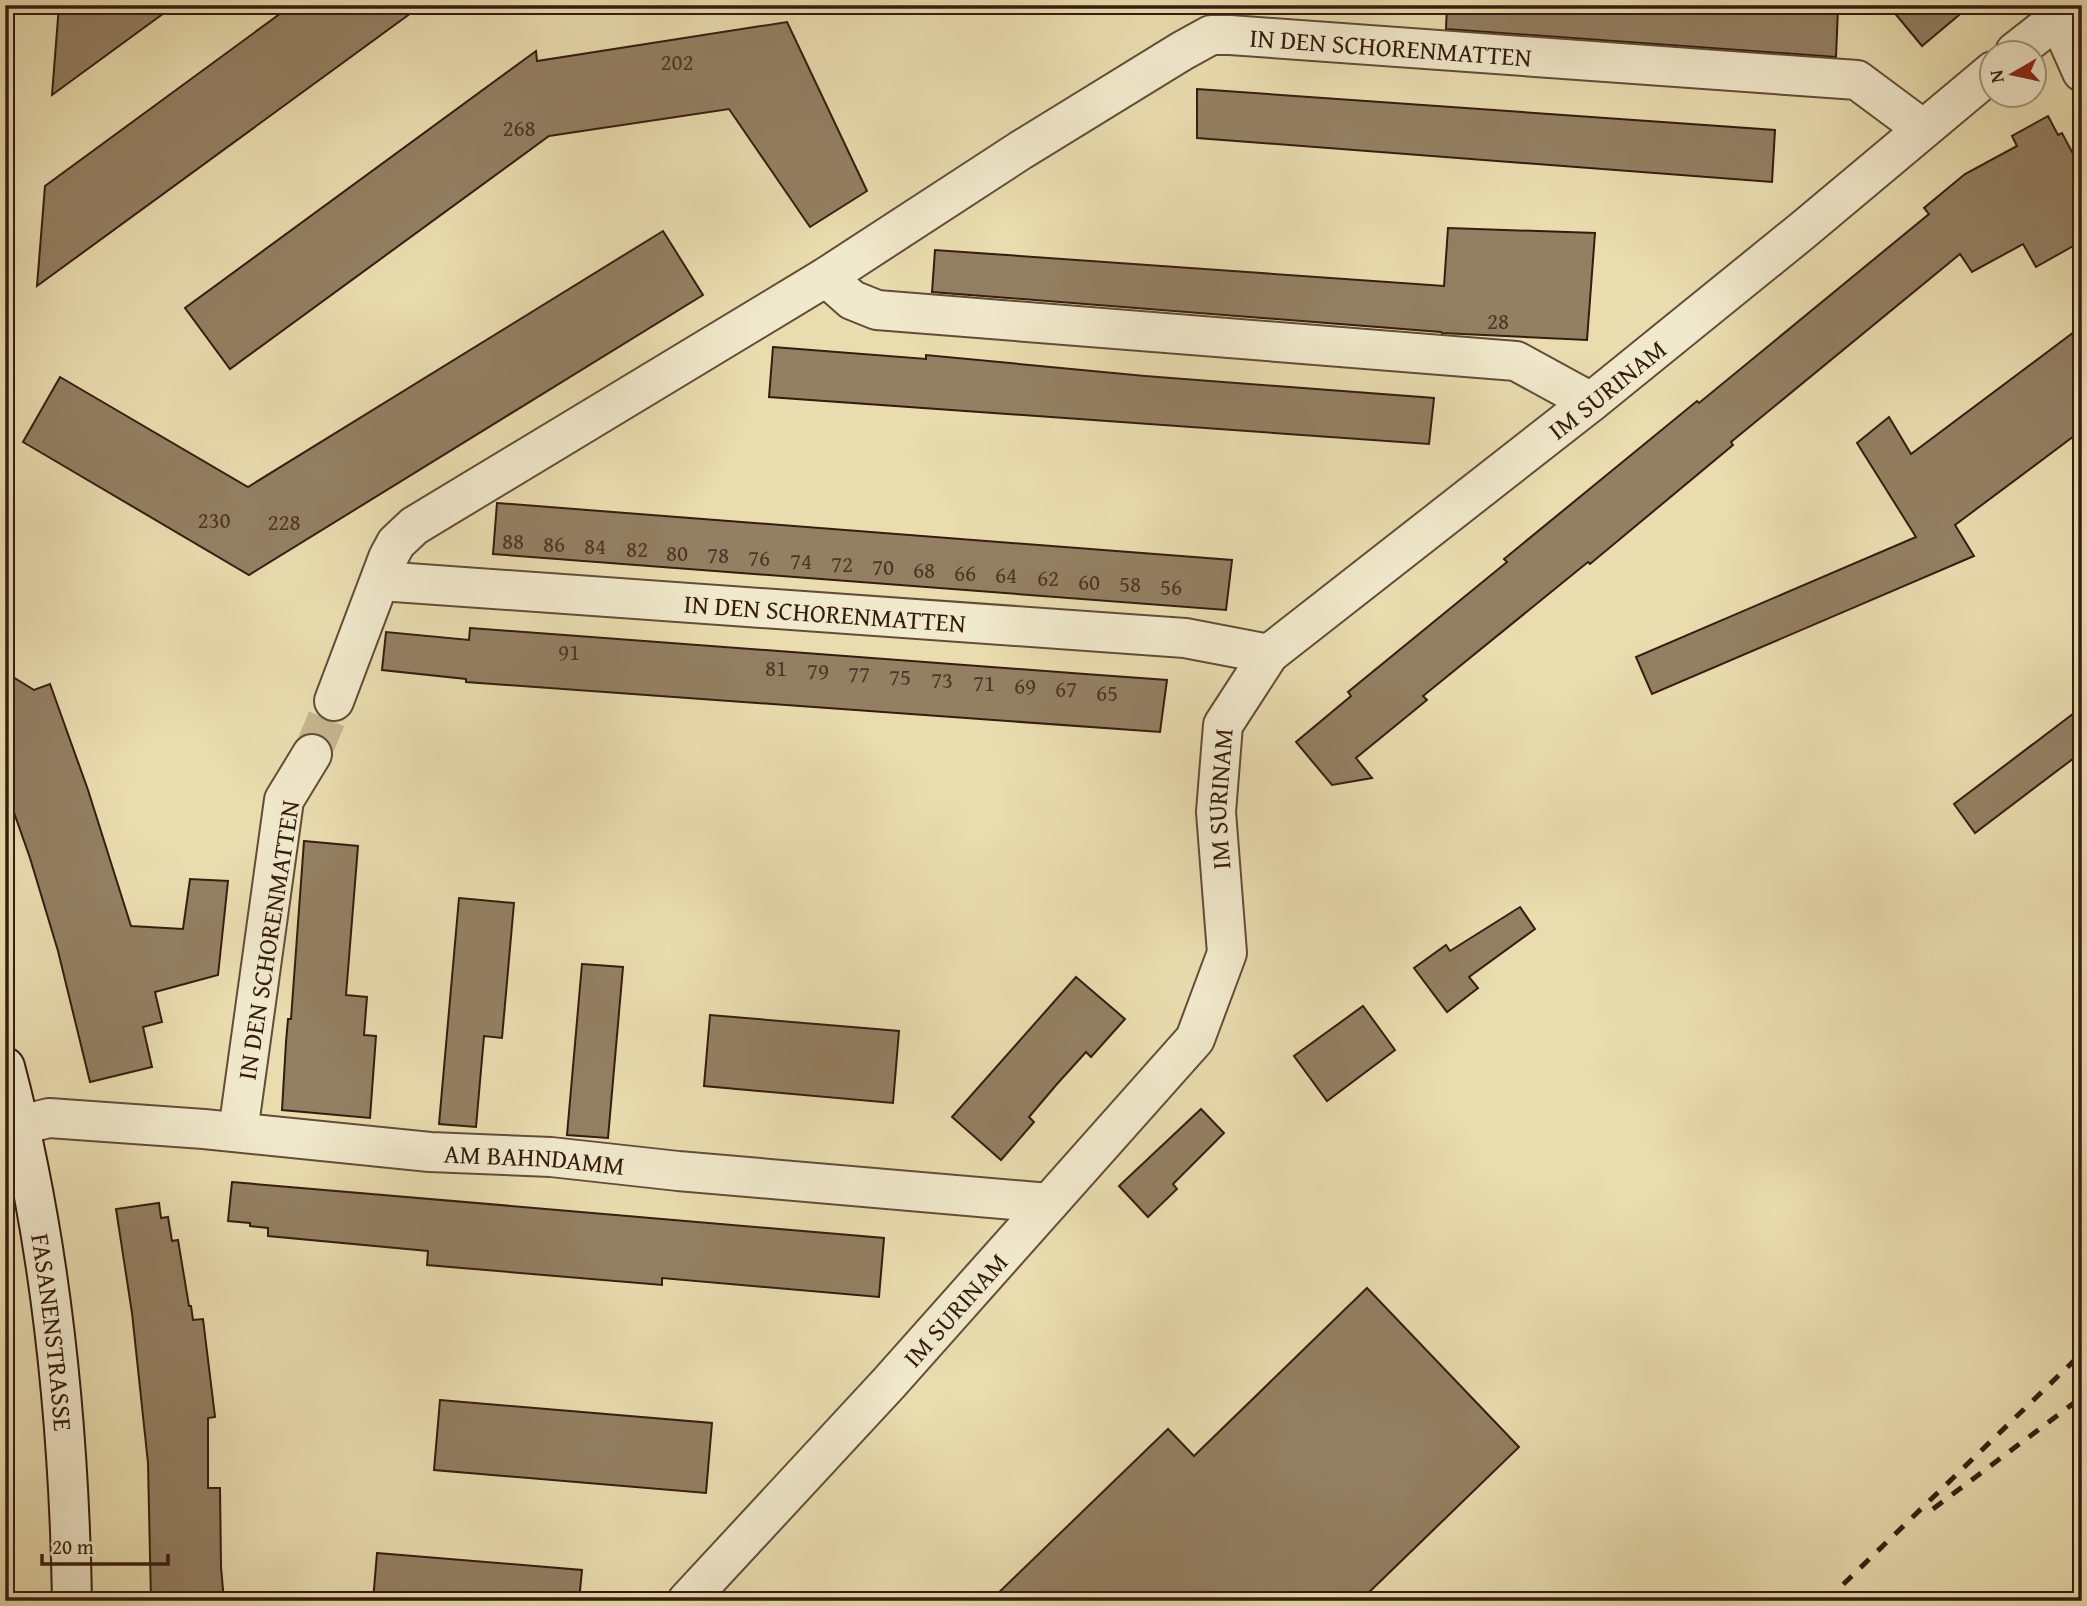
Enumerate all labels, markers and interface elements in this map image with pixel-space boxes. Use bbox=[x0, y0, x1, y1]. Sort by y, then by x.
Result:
street label: IN DEN SCHORENMATTEN bbox=[1248, 17, 1533, 76]
north arrow bbox=[1979, 38, 2048, 108]
house number: 202 bbox=[660, 45, 694, 78]
text: N bbox=[1981, 68, 2011, 85]
house number: 268 bbox=[502, 111, 536, 144]
house number: 28 bbox=[1487, 304, 1509, 337]
street label: IM SURINAM bbox=[1539, 329, 1674, 449]
house number: 230 bbox=[197, 503, 231, 536]
house number: 228 bbox=[267, 505, 301, 538]
house number: 88 bbox=[502, 524, 524, 557]
house number: 86 bbox=[543, 527, 565, 560]
house number: 84 bbox=[584, 529, 606, 562]
house number: 82 bbox=[626, 532, 648, 565]
house number: 80 bbox=[666, 536, 688, 569]
house number: 78 bbox=[707, 538, 729, 571]
house number: 76 bbox=[748, 541, 770, 574]
house number: 74 bbox=[790, 544, 812, 577]
house number: 72 bbox=[831, 547, 853, 580]
house number: 70 bbox=[872, 550, 894, 583]
house number: 68 bbox=[913, 553, 935, 586]
house number: 66 bbox=[954, 556, 976, 589]
house number: 64 bbox=[995, 558, 1017, 591]
house number: 62 bbox=[1037, 561, 1059, 594]
house number: 60 bbox=[1078, 565, 1100, 598]
house number: 58 bbox=[1119, 567, 1141, 600]
house number: 56 bbox=[1160, 570, 1182, 603]
street label: IN DEN SCHORENMATTEN bbox=[683, 583, 967, 642]
house number: 91 bbox=[558, 635, 580, 668]
house number: 81 bbox=[765, 651, 787, 684]
house number: 79 bbox=[807, 654, 829, 687]
house number: 77 bbox=[848, 657, 870, 690]
house number: 75 bbox=[889, 660, 911, 693]
house number: 73 bbox=[931, 663, 953, 696]
house number: 71 bbox=[973, 666, 995, 699]
house number: 69 bbox=[1014, 669, 1036, 702]
house number: 67 bbox=[1055, 672, 1077, 705]
house number: 65 bbox=[1096, 676, 1118, 709]
street label: IM SURINAM bbox=[1196, 727, 1242, 871]
street label: IN DEN SCHORENMATTEN bbox=[227, 797, 309, 1083]
street label: AM BAHNDAMM bbox=[443, 1133, 627, 1184]
street label: FASANENSTRASSE bbox=[22, 1231, 84, 1433]
street label: IM SURINAM bbox=[893, 1243, 1016, 1375]
scale bar bbox=[42, 1522, 168, 1566]
text: 20 m bbox=[52, 1531, 94, 1562]

